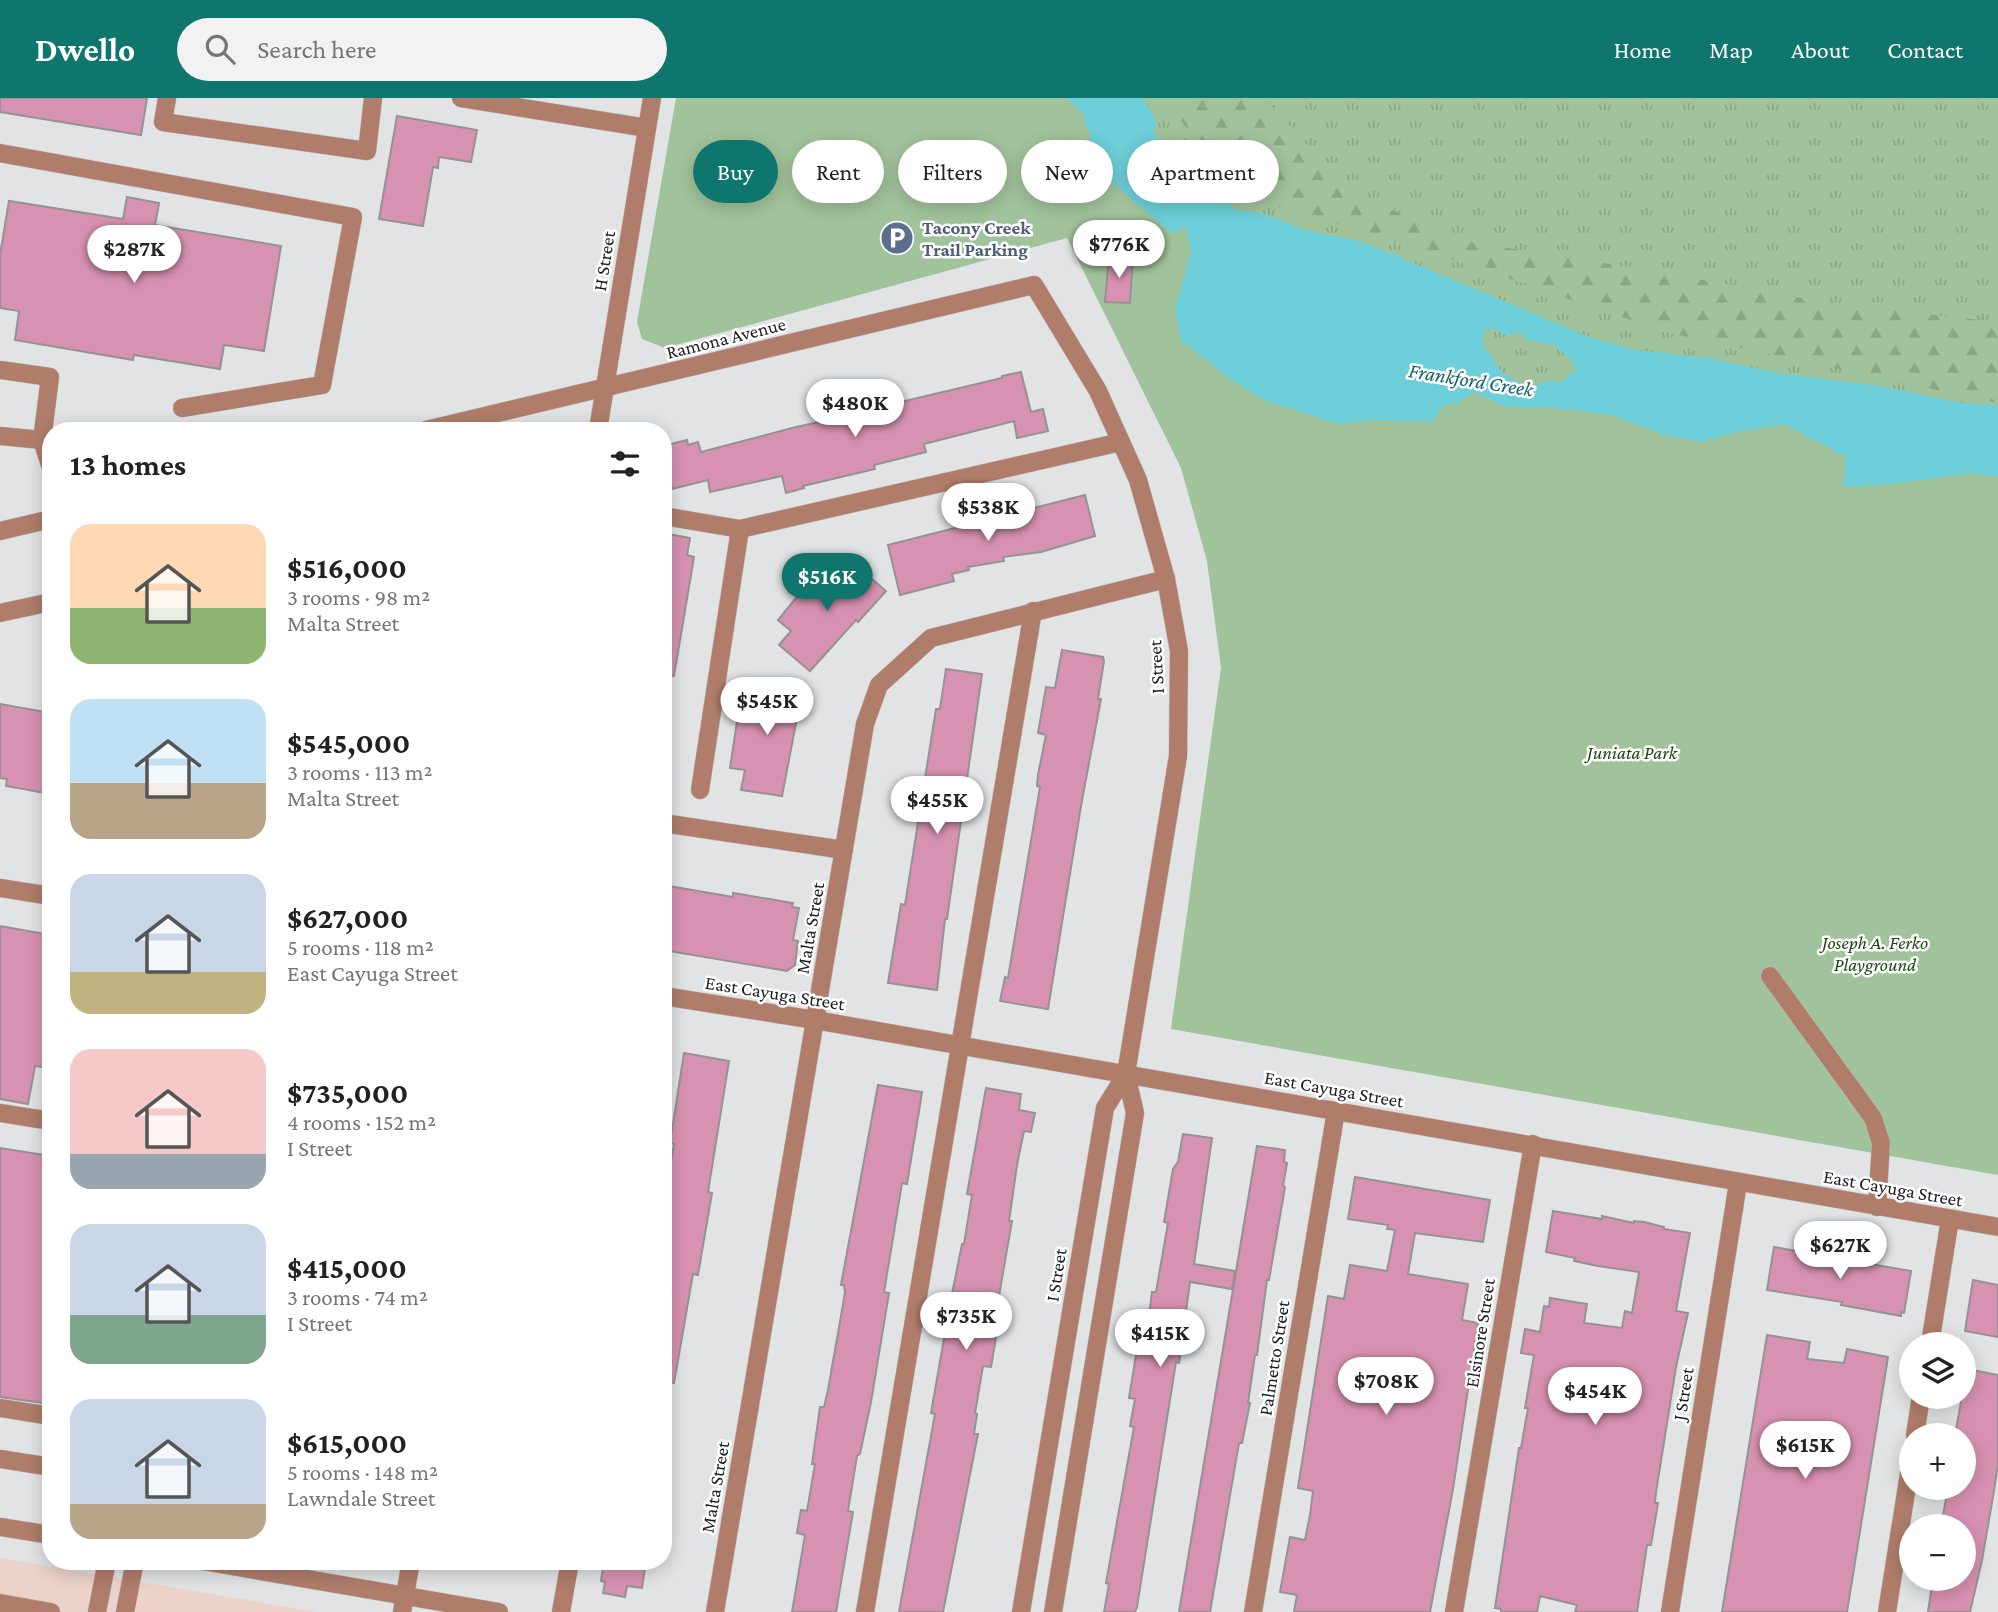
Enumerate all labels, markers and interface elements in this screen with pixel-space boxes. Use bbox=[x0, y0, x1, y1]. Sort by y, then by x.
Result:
search box bbox=[177, 18, 667, 81]
icon: search bbox=[201, 30, 239, 68]
text: Dwello bbox=[35, 31, 135, 68]
text: Search here bbox=[257, 35, 377, 64]
text: Home bbox=[1614, 36, 1671, 63]
text: Map bbox=[1709, 36, 1753, 63]
text: About bbox=[1791, 36, 1849, 63]
text: Contact bbox=[1887, 36, 1963, 63]
chip: Buy bbox=[693, 140, 778, 203]
chip: Rent bbox=[792, 140, 884, 203]
chip: Filters bbox=[898, 140, 1007, 203]
chip: New bbox=[1021, 140, 1113, 203]
chip: Apartment bbox=[1127, 140, 1279, 203]
place label: Tacony Creek Trail Parking bbox=[922, 217, 1031, 260]
parking icon: Tacony Creek Trail Parking bbox=[878, 219, 916, 257]
pin: $776K bbox=[1070, 220, 1168, 280]
pin: $287K bbox=[85, 226, 183, 285]
street label: H Street bbox=[589, 229, 619, 293]
text: $776K bbox=[1089, 230, 1149, 256]
text: $287K bbox=[103, 235, 165, 261]
street label: Ramona Avenue bbox=[664, 313, 788, 363]
water label: Frankford Creek bbox=[1407, 358, 1536, 402]
pin: $480K bbox=[806, 380, 904, 439]
text: $480K bbox=[822, 389, 888, 415]
icon: filters bbox=[606, 445, 644, 483]
text: 13 homes bbox=[70, 448, 186, 481]
pin: $538K bbox=[939, 484, 1037, 543]
text: $538K bbox=[957, 493, 1019, 519]
text: $516,000 bbox=[287, 551, 407, 584]
icon: home bbox=[126, 552, 210, 636]
pin: $516K bbox=[778, 554, 876, 613]
text: $516K bbox=[798, 563, 856, 589]
text: 3 rooms · 98 m² bbox=[287, 584, 430, 610]
text: Malta Street bbox=[287, 610, 399, 636]
street label: I Street bbox=[1144, 639, 1168, 694]
pin: $545K bbox=[718, 678, 816, 737]
text: $545K bbox=[736, 687, 798, 713]
text: $545,000 bbox=[287, 726, 410, 759]
icon: home bbox=[126, 727, 210, 811]
park label: Juniata Park bbox=[1584, 742, 1678, 763]
text: 3 rooms · 113 m² bbox=[287, 759, 432, 785]
pin: $455K bbox=[888, 776, 986, 836]
text: Malta Street bbox=[287, 785, 399, 811]
text: $455K bbox=[907, 786, 967, 812]
street label: Malta Street bbox=[792, 880, 829, 975]
text: $627,000 bbox=[287, 901, 408, 934]
icon: home bbox=[126, 902, 210, 986]
park label: Joseph A. Ferko Playground bbox=[1819, 932, 1928, 975]
text: 5 rooms · 118 m² bbox=[287, 934, 434, 960]
text: East Cayuga Street bbox=[287, 960, 458, 986]
street label: East Cayuga Street bbox=[704, 972, 847, 1015]
street label: East Cayuga Street bbox=[1263, 1066, 1406, 1112]
text: $735,000 bbox=[287, 1076, 408, 1109]
icon: home bbox=[126, 1077, 210, 1161]
text: 4 rooms · 152 m² bbox=[287, 1109, 436, 1135]
text: I Street bbox=[287, 1135, 352, 1161]
street label: East Cayuga Street bbox=[1822, 1165, 1965, 1211]
pin: $627K bbox=[1791, 1222, 1889, 1281]
text: $627K bbox=[1810, 1231, 1870, 1257]
street label: I Street bbox=[1041, 1246, 1071, 1303]
text: $415,000 bbox=[287, 1251, 407, 1284]
icon: home bbox=[126, 1252, 210, 1336]
street label: Elsinore Street bbox=[1461, 1276, 1499, 1389]
text: 3 rooms · 74 m² bbox=[287, 1284, 428, 1310]
pin: $735K bbox=[917, 1292, 1015, 1352]
street label: Palmetto Street bbox=[1255, 1298, 1294, 1417]
text: $735K bbox=[936, 1302, 996, 1328]
text: I Street bbox=[287, 1310, 352, 1336]
pin: $415K bbox=[1111, 1310, 1209, 1369]
text: $415K bbox=[1131, 1319, 1189, 1345]
map controls bbox=[1899, 1332, 1976, 1591]
button: layers bbox=[1899, 1332, 1976, 1409]
pin: $708K bbox=[1337, 1358, 1435, 1417]
street label: J Street bbox=[1668, 1365, 1698, 1424]
text: $708K bbox=[1354, 1367, 1418, 1393]
pin: $454K bbox=[1546, 1368, 1644, 1427]
text: $454K bbox=[1564, 1377, 1626, 1403]
pin: $615K bbox=[1756, 1422, 1854, 1481]
button: + bbox=[1899, 1423, 1976, 1500]
text: $615,000 bbox=[287, 1426, 407, 1459]
icon: home bbox=[126, 1427, 210, 1511]
text: $615K bbox=[1776, 1431, 1834, 1457]
street label: Malta Street bbox=[697, 1439, 734, 1534]
text: 5 rooms · 148 m² bbox=[287, 1459, 438, 1485]
text: Lawndale Street bbox=[287, 1485, 435, 1511]
button: − bbox=[1899, 1514, 1976, 1591]

